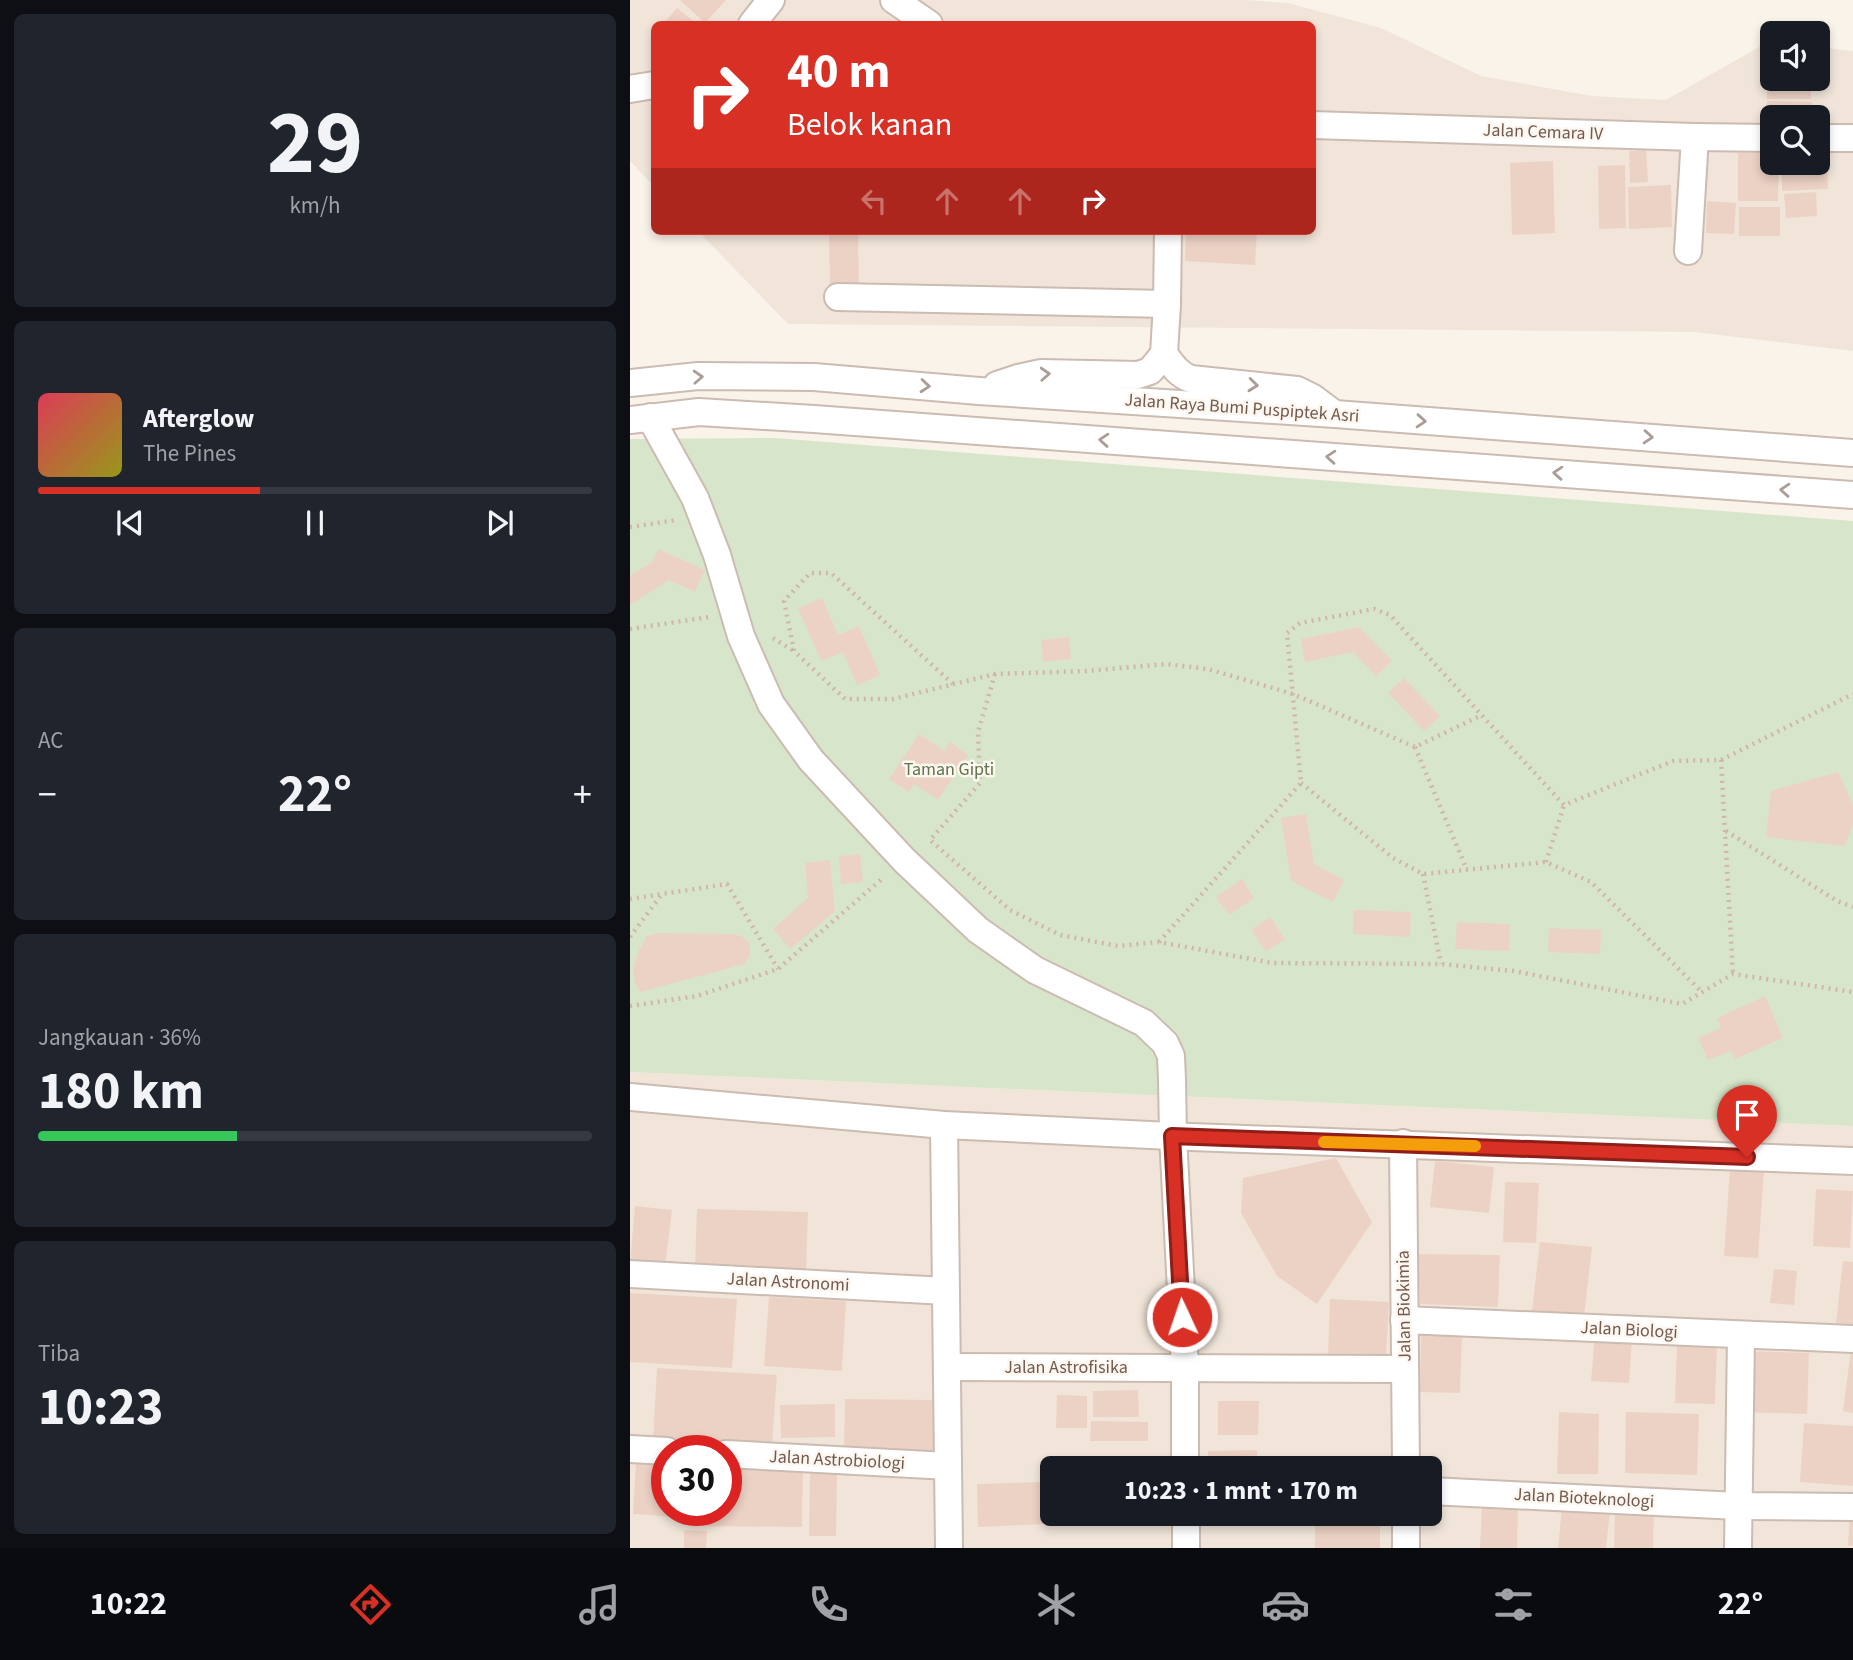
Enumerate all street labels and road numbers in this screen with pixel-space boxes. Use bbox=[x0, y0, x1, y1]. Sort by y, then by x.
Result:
street label: Jalan Cemara IV bbox=[1482, 117, 1604, 147]
street label: Jalan Raya Bumi Puspiptek Asri bbox=[1124, 387, 1360, 429]
street label: Jalan Biokimia bbox=[1391, 1250, 1417, 1362]
street label: Jalan Astronomi bbox=[726, 1266, 850, 1298]
street label: Jalan Biologi bbox=[1580, 1315, 1678, 1345]
street label: Jalan Astrofisika bbox=[1004, 1355, 1128, 1380]
street label: Jalan Astrobiologi bbox=[768, 1444, 906, 1476]
street label: Jalan Bioteknologi bbox=[1513, 1482, 1655, 1514]

